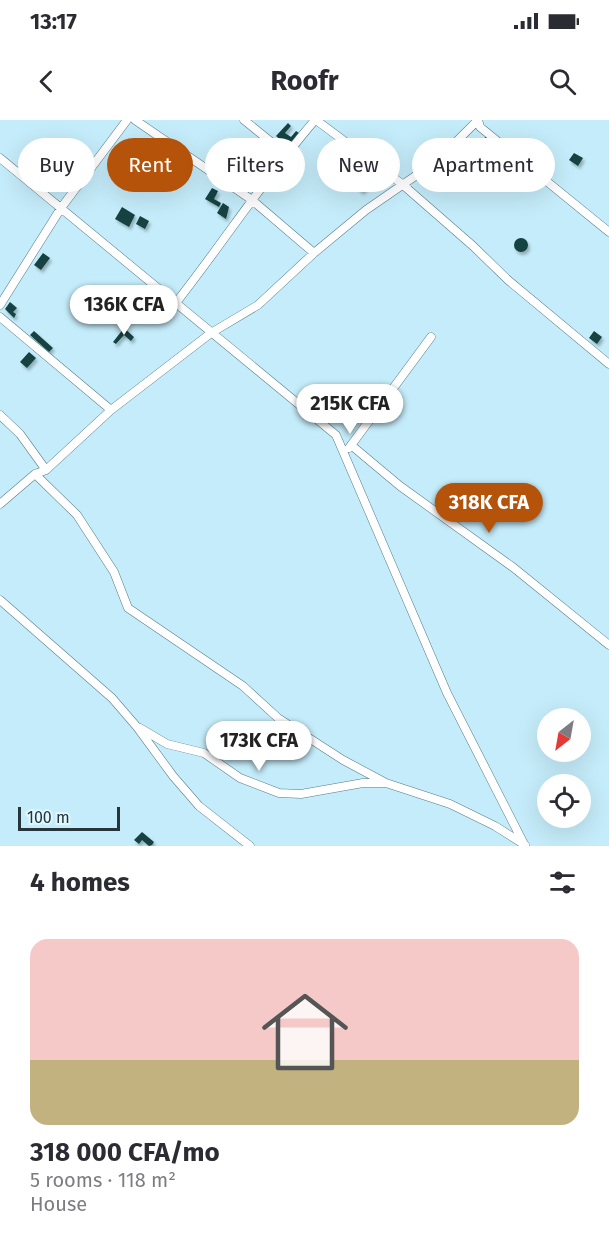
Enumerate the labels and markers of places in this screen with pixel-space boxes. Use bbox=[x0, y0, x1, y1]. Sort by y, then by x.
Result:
pin: 136K CFA bbox=[62, 285, 186, 336]
pin: 215K CFA bbox=[288, 384, 412, 435]
pin: 318K CFA bbox=[427, 483, 551, 534]
pin: 173K CFA bbox=[197, 721, 321, 772]

